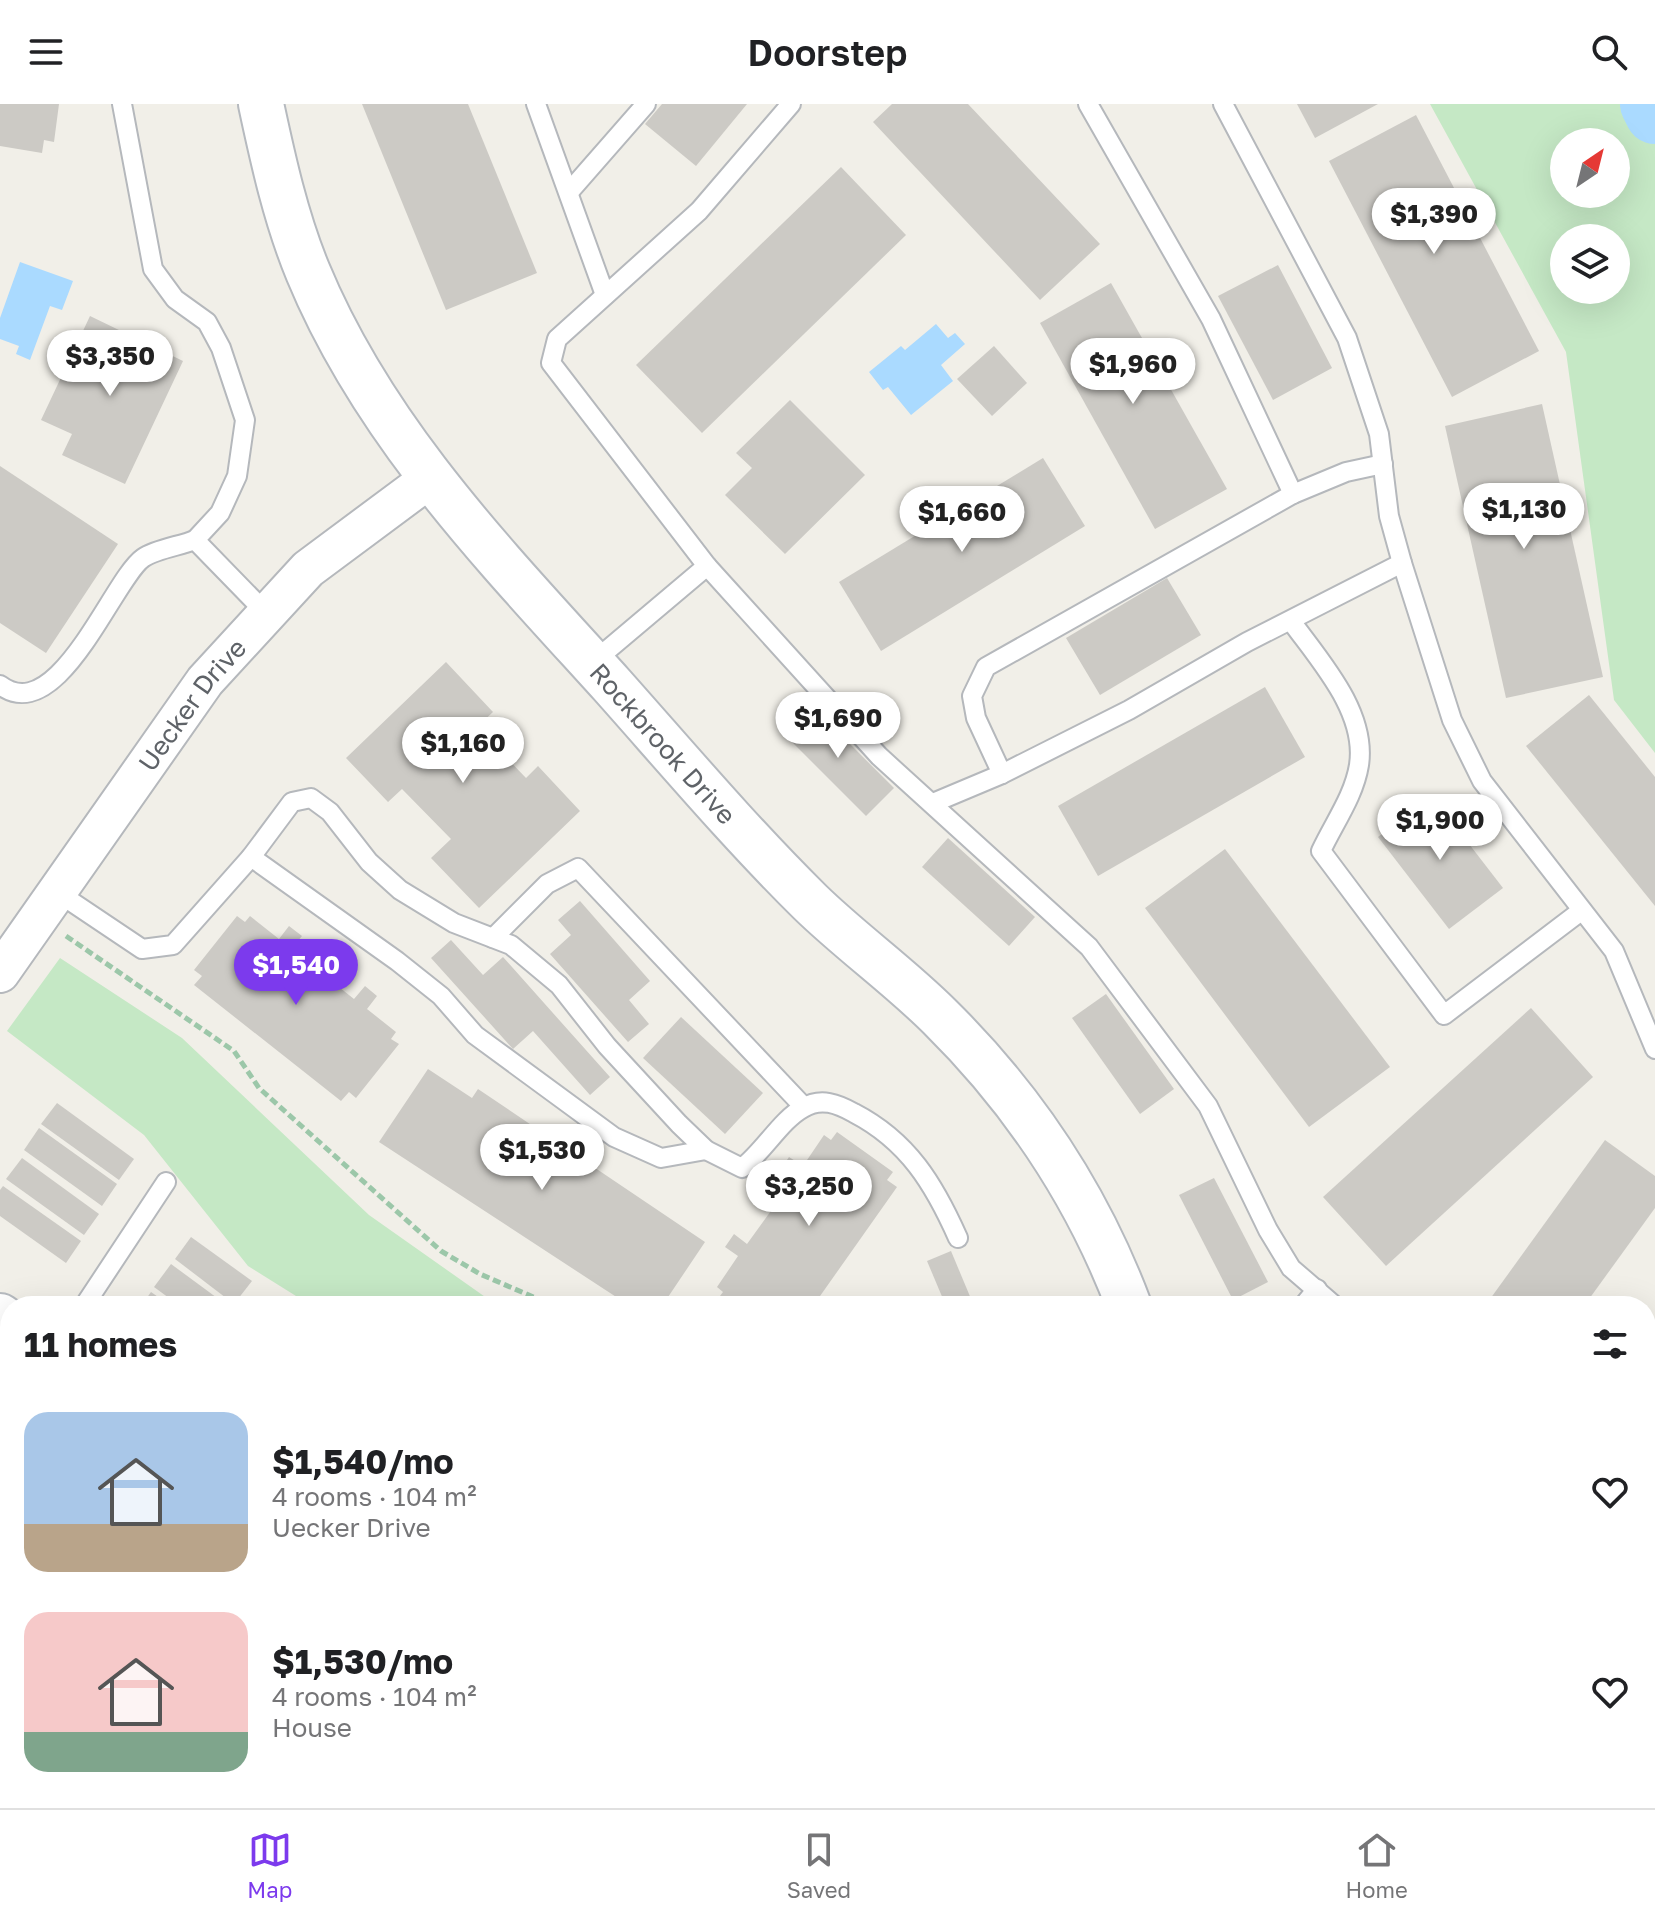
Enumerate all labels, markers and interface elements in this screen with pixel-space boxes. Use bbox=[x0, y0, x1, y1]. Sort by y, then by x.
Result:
icon: menu bbox=[24, 30, 68, 74]
icon: search bbox=[1587, 30, 1631, 74]
text: Doorstep bbox=[748, 31, 907, 74]
north arrow bbox=[1550, 128, 1630, 208]
map controls bbox=[1550, 128, 1630, 304]
pin: $1,390 bbox=[1369, 188, 1499, 256]
text: $1,390 bbox=[1390, 198, 1478, 229]
button: layers bbox=[1550, 224, 1630, 304]
pin: $3,350 bbox=[45, 330, 175, 398]
pin: $1,960 bbox=[1068, 338, 1198, 406]
text: $3,350 bbox=[65, 340, 155, 371]
text: $1,960 bbox=[1088, 348, 1178, 379]
pin: $1,130 bbox=[1459, 483, 1589, 551]
pin: $1,660 bbox=[897, 486, 1027, 554]
text: $1,130 bbox=[1481, 493, 1567, 524]
text: $1,660 bbox=[917, 496, 1007, 527]
street label: Uecker Drive bbox=[131, 632, 252, 777]
street label: Rockbrook Drive bbox=[584, 656, 743, 830]
pin: $1,690 bbox=[773, 692, 903, 760]
text: $1,690 bbox=[793, 702, 883, 733]
pin: $1,160 bbox=[398, 717, 528, 785]
text: $1,160 bbox=[420, 727, 506, 758]
pin: $1,900 bbox=[1375, 794, 1505, 862]
text: $1,900 bbox=[1395, 804, 1485, 835]
pin: $1,540 bbox=[231, 939, 361, 1007]
text: $1,540 bbox=[252, 949, 340, 980]
pin: $1,530 bbox=[477, 1124, 607, 1192]
text: $1,530 bbox=[498, 1134, 586, 1165]
pin: $3,250 bbox=[744, 1160, 874, 1228]
text: $3,250 bbox=[764, 1170, 854, 1201]
icon: filters bbox=[1588, 1322, 1632, 1366]
text: 11 homes bbox=[24, 1324, 177, 1364]
text: $1,540/mo bbox=[272, 1441, 454, 1481]
icon: home bbox=[88, 1444, 184, 1540]
icon: heart bbox=[1588, 1470, 1632, 1514]
text: 4 rooms · 104 m² bbox=[272, 1481, 477, 1512]
text: Uecker Drive bbox=[272, 1512, 431, 1543]
text: $1,530/mo bbox=[272, 1641, 453, 1681]
icon: home bbox=[88, 1644, 184, 1740]
icon: heart bbox=[1588, 1670, 1632, 1714]
text: 4 rooms · 104 m² bbox=[272, 1681, 477, 1712]
text: House bbox=[272, 1712, 352, 1743]
tab: Map bbox=[247, 1828, 292, 1903]
tab: Saved bbox=[787, 1828, 851, 1903]
tab: Home bbox=[1346, 1828, 1408, 1903]

